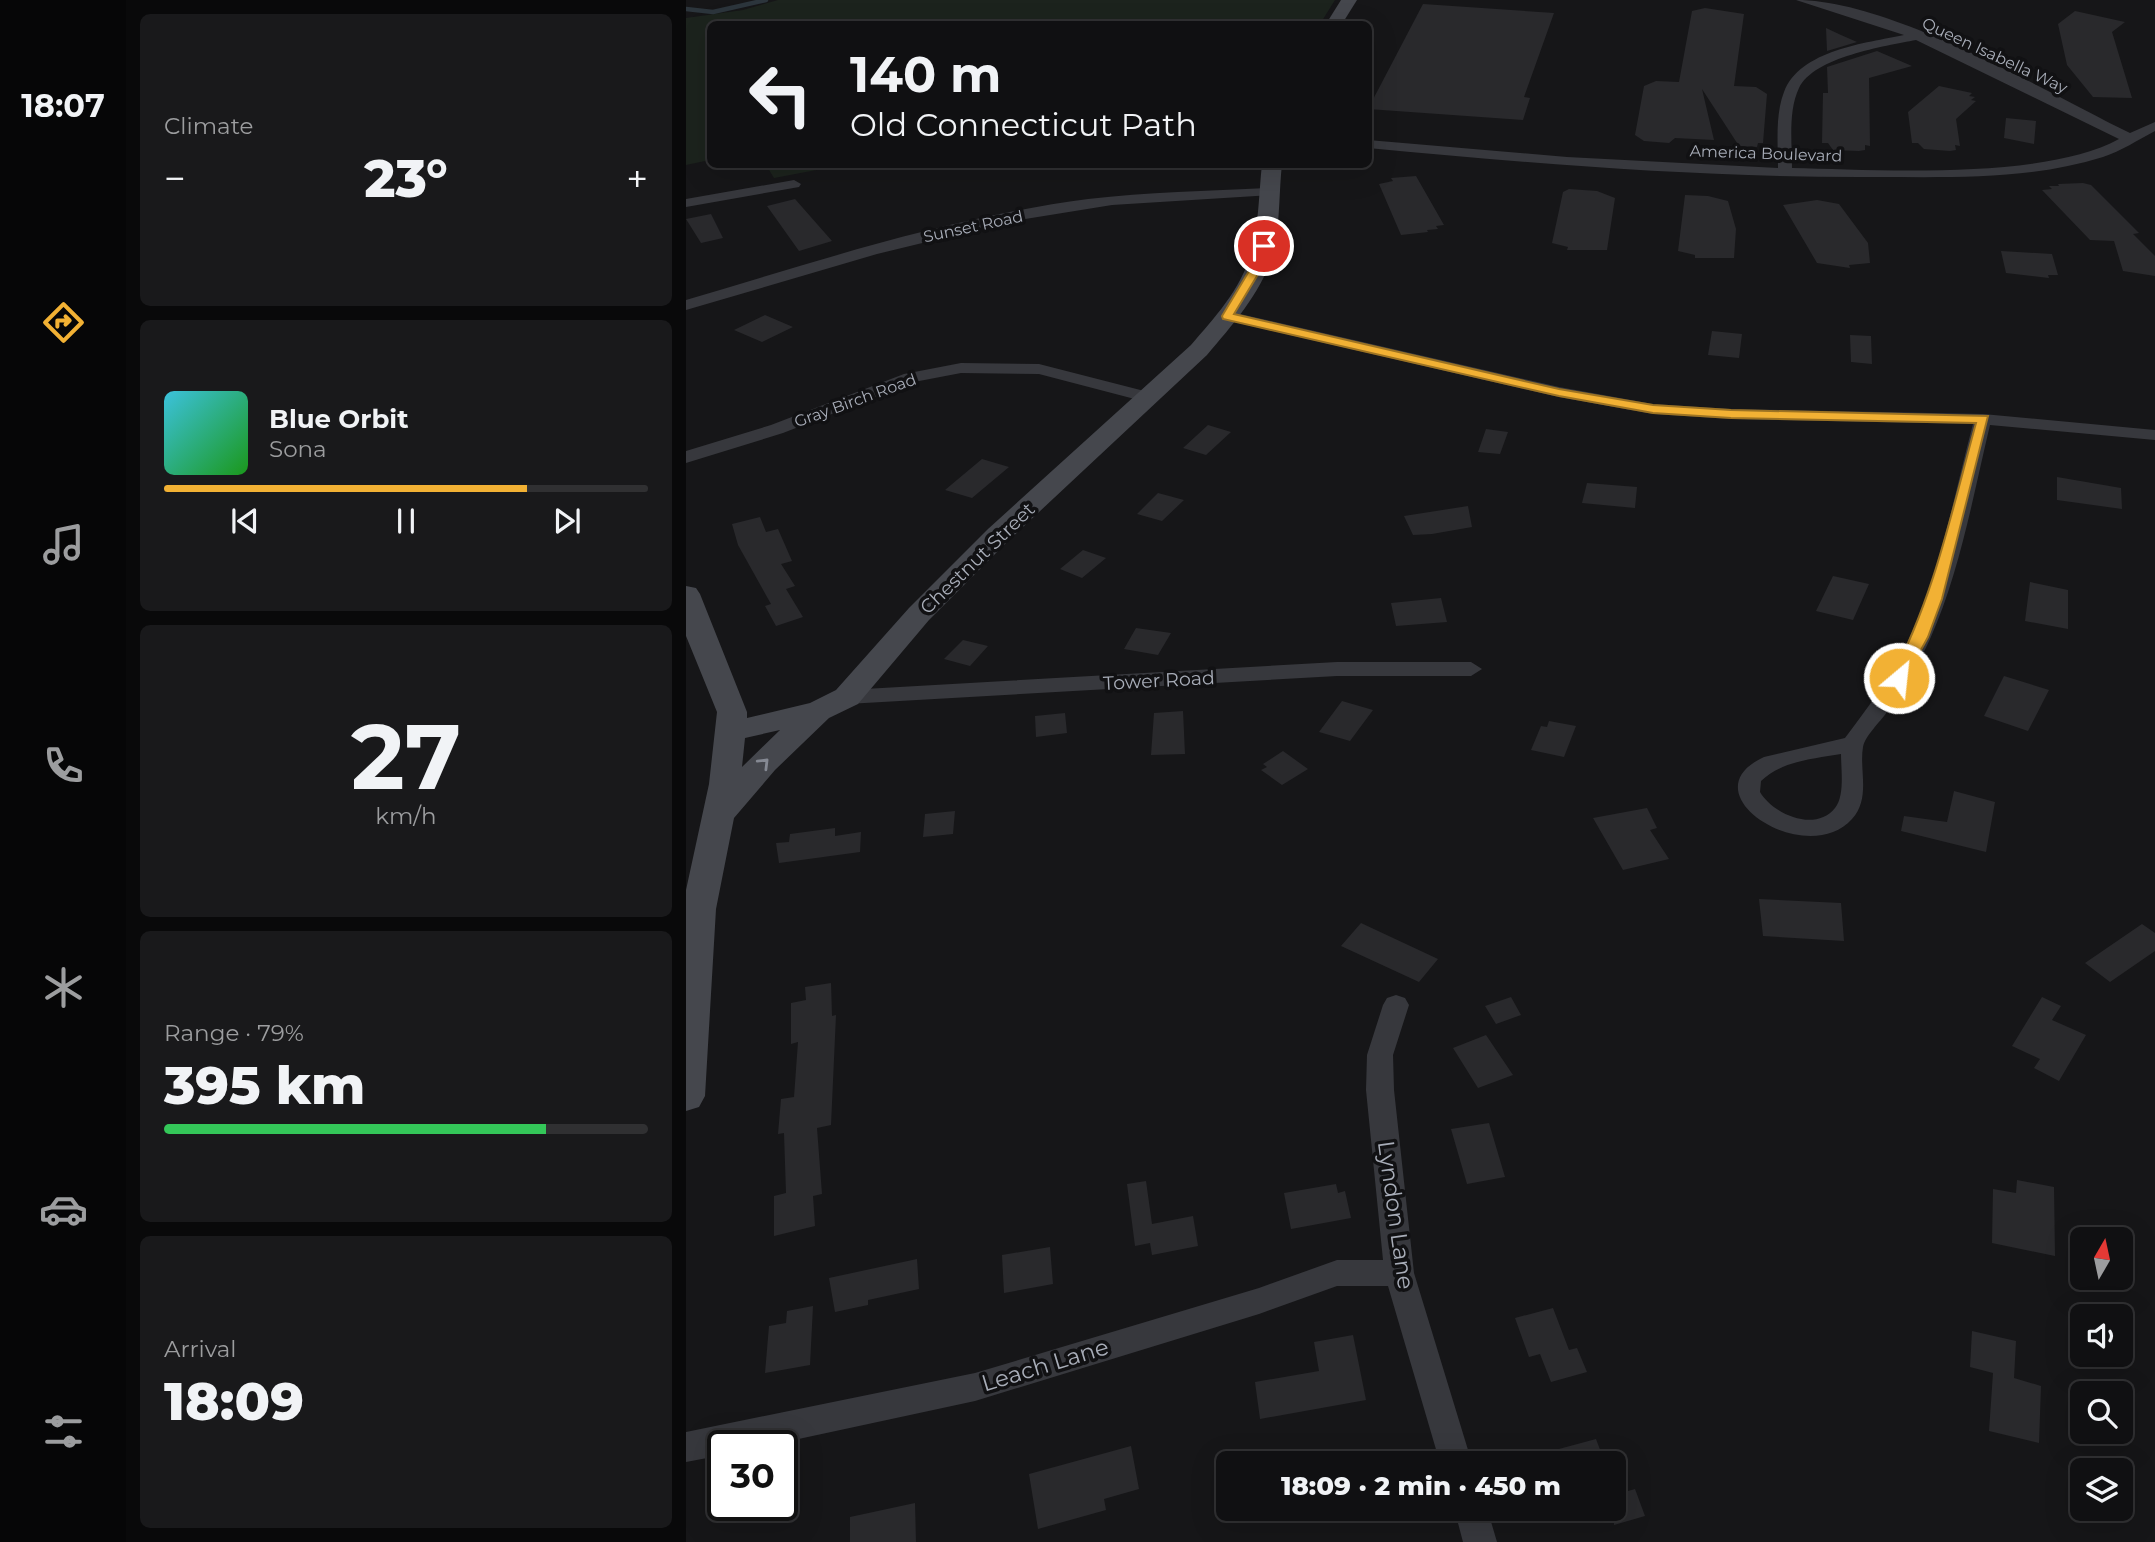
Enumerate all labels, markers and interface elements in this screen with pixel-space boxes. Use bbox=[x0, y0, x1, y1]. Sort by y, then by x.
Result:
street label: Queen Isabella Way bbox=[1919, 13, 2071, 98]
text: 140 m bbox=[850, 45, 1002, 104]
icon: left bbox=[735, 49, 826, 140]
text: 18:07 bbox=[21, 86, 105, 125]
text: Old Connecticut Path bbox=[850, 105, 1197, 144]
text: Climate bbox=[164, 112, 253, 140]
street label: America Boulevard bbox=[1689, 141, 1843, 166]
text: 23° bbox=[364, 147, 448, 210]
text: − bbox=[164, 155, 186, 202]
text: + bbox=[626, 155, 648, 202]
street label: Sunset Road bbox=[922, 207, 1025, 246]
pin bbox=[1234, 216, 1294, 276]
icon: arrive bbox=[1245, 227, 1283, 265]
icon: directions bbox=[39, 298, 88, 347]
street label: Gray Birch Road bbox=[792, 370, 919, 431]
text: Blue Orbit bbox=[269, 403, 408, 435]
text: Sona bbox=[269, 435, 327, 463]
street label: Chestnut Street bbox=[915, 498, 1040, 619]
icon: previous bbox=[226, 502, 264, 540]
icon: pause bbox=[387, 502, 425, 540]
icon: next bbox=[548, 502, 586, 540]
icon: music bbox=[39, 520, 88, 569]
position arrow bbox=[1862, 641, 1936, 715]
street label: Tower Road bbox=[1103, 666, 1215, 695]
text: 27 bbox=[351, 701, 461, 812]
icon: phone bbox=[39, 741, 88, 790]
one-way arrow bbox=[756, 759, 769, 772]
text: km/h bbox=[375, 802, 437, 830]
icon: climate bbox=[39, 963, 88, 1012]
text: Range · 79% bbox=[164, 1019, 304, 1047]
text: 395 km bbox=[164, 1054, 365, 1117]
street label: Lyndon Lane bbox=[1372, 1139, 1420, 1291]
icon: car bbox=[39, 1185, 88, 1234]
north arrow bbox=[2070, 1227, 2133, 1290]
map controls bbox=[2070, 1227, 2133, 1521]
button: sound bbox=[2070, 1304, 2133, 1367]
street label: Leach Lane bbox=[978, 1332, 1112, 1398]
text: Arrival bbox=[164, 1335, 237, 1363]
text: 18:09 bbox=[164, 1370, 304, 1433]
button: search bbox=[2070, 1381, 2133, 1444]
icon: filters bbox=[39, 1407, 88, 1456]
speed limit sign: 30 bbox=[707, 1430, 798, 1521]
button: layers bbox=[2070, 1458, 2133, 1521]
text: 18:09 · 2 min · 450 m bbox=[1281, 1470, 1561, 1502]

